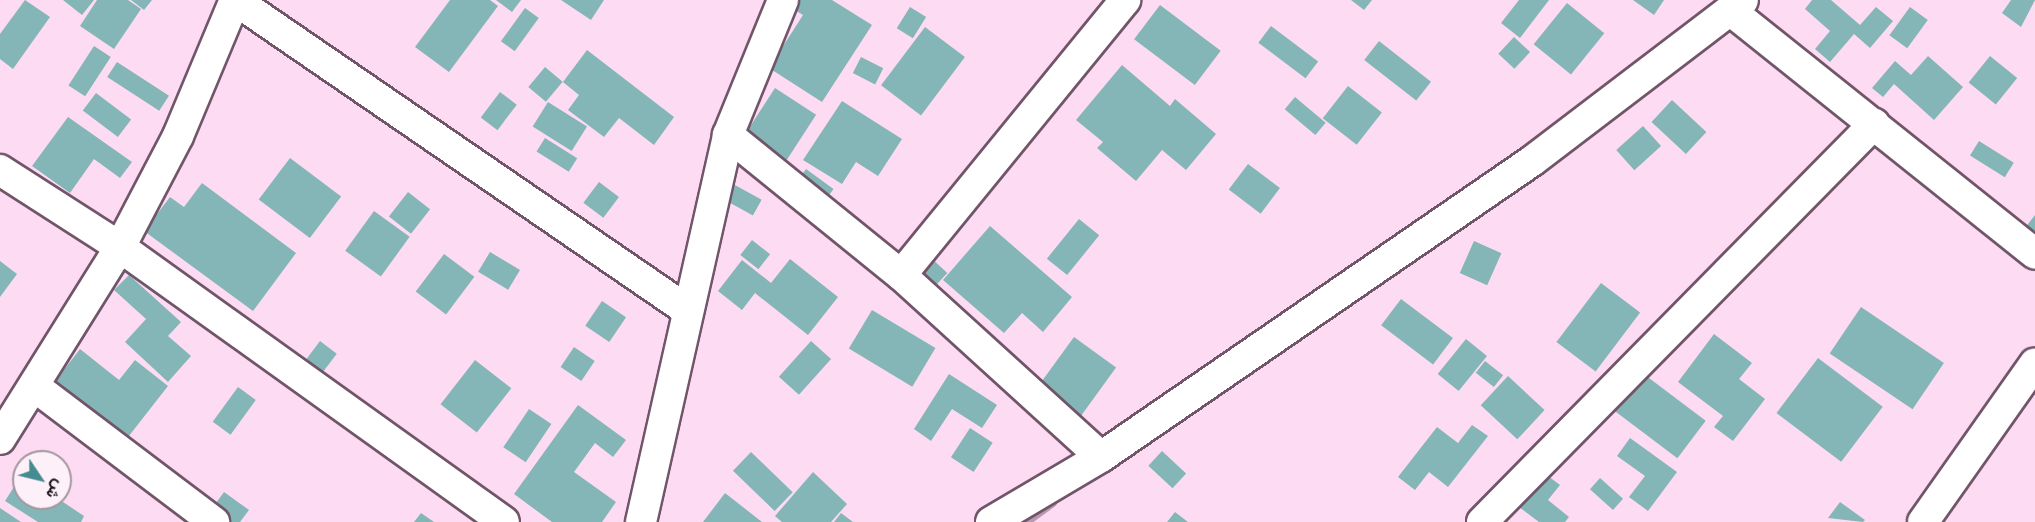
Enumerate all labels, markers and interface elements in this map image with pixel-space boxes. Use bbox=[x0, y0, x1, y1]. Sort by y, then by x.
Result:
north arrow bbox=[12, 450, 72, 510]
text: ش bbox=[41, 475, 70, 504]

